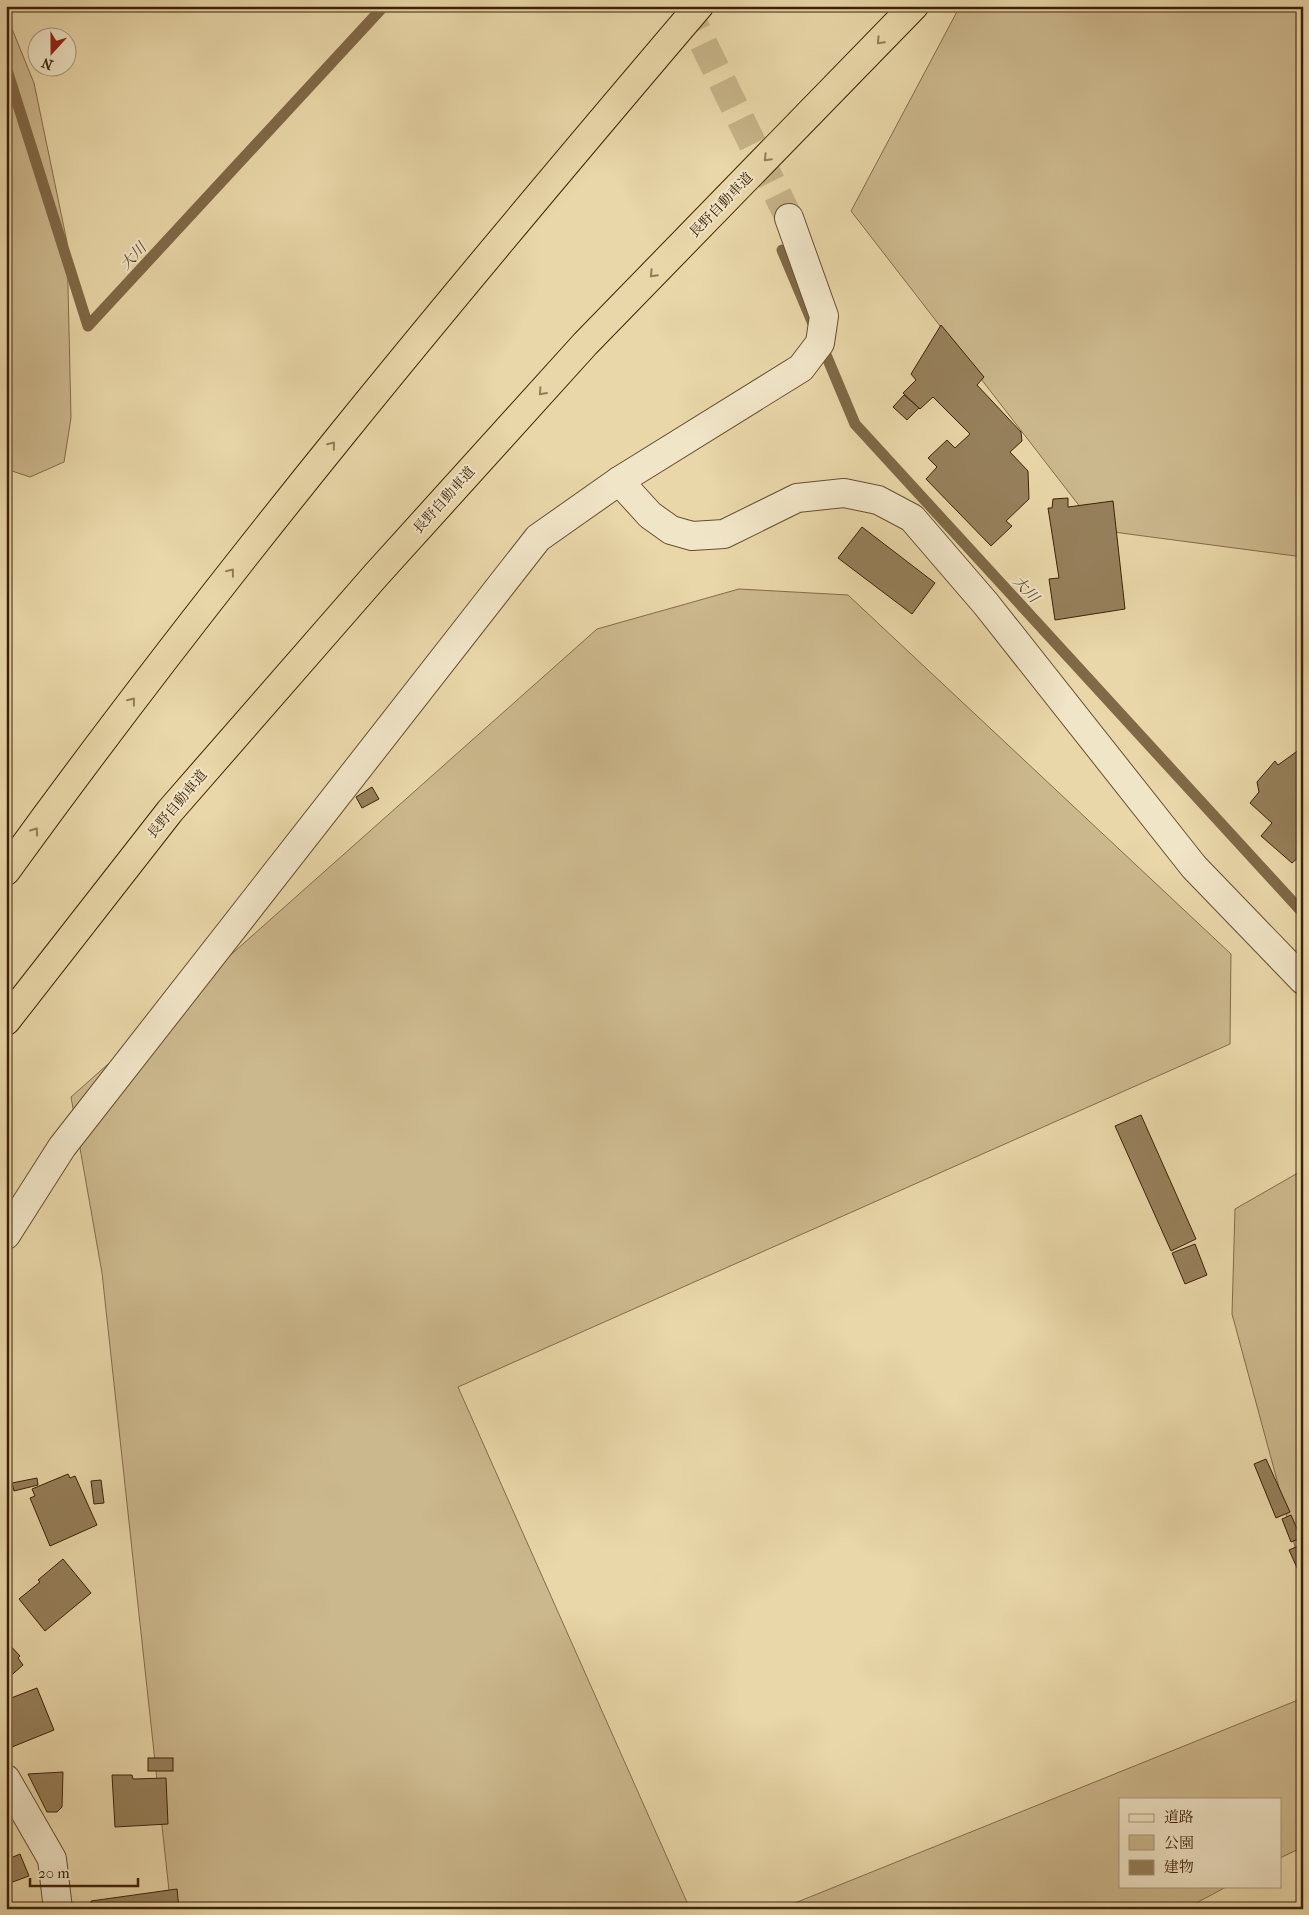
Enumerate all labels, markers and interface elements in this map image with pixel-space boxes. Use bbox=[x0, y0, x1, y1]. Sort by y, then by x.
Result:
north arrow bbox=[28, 28, 78, 78]
one-way arrow bbox=[877, 35, 886, 44]
text: N bbox=[39, 54, 56, 74]
one-way arrow bbox=[764, 152, 773, 161]
street label: 長野自動車道 bbox=[686, 169, 756, 241]
water label: 大川 bbox=[116, 237, 151, 273]
one-way arrow bbox=[650, 269, 659, 278]
one-way arrow bbox=[539, 387, 548, 396]
one-way arrow bbox=[327, 442, 335, 451]
street label: 長野自動車道 bbox=[410, 463, 478, 537]
one-way arrow bbox=[225, 568, 234, 578]
water label: 大川 bbox=[1009, 572, 1044, 608]
one-way arrow bbox=[126, 697, 135, 707]
street label: 長野自動車道 bbox=[143, 766, 211, 842]
one-way arrow bbox=[29, 827, 38, 837]
legend bbox=[1119, 1798, 1282, 1888]
text: 道路 bbox=[1164, 1808, 1194, 1826]
text: 公園 bbox=[1164, 1834, 1194, 1852]
scale bar bbox=[30, 1855, 138, 1887]
text: 建物 bbox=[1164, 1858, 1194, 1876]
text: 20 m bbox=[38, 1864, 70, 1882]

